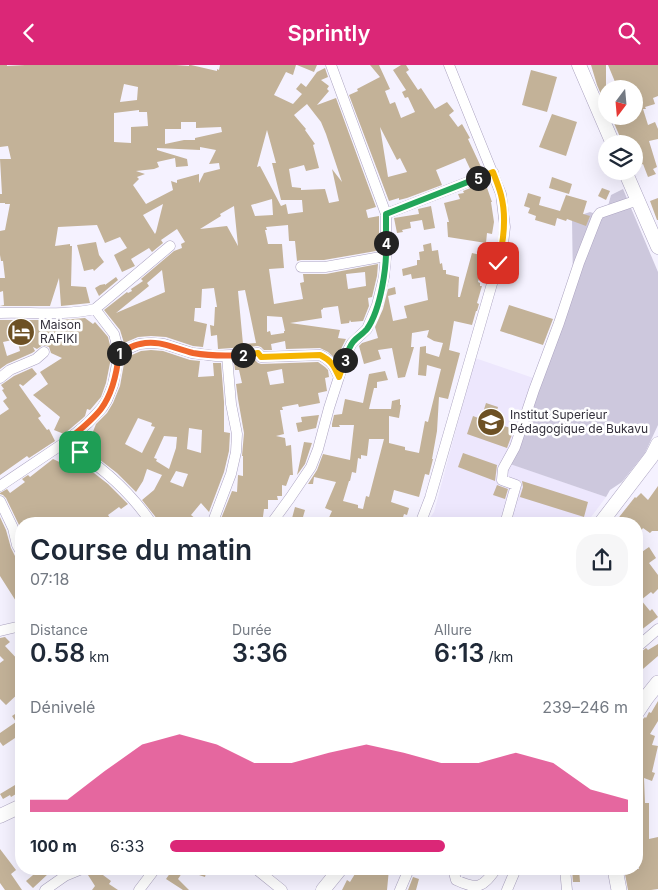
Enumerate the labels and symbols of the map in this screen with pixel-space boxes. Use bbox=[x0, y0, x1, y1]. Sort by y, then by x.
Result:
north arrow bbox=[598, 80, 642, 125]
pin: 5 bbox=[466, 165, 490, 191]
pin: 4 bbox=[374, 231, 398, 255]
pin bbox=[477, 242, 519, 284]
hotel icon: Maison RAFIKI bbox=[6, 317, 36, 347]
place label: Maison RAFIKI bbox=[40, 317, 81, 346]
pin: 1 bbox=[106, 341, 132, 365]
pin: 2 bbox=[230, 343, 256, 367]
pin: 3 bbox=[332, 347, 358, 373]
school or university icon: Institut Superieur Pédagogique de Bukavu bbox=[476, 407, 506, 437]
place label: Institut Superieur Pédagogique de Bukavu bbox=[510, 407, 648, 436]
pin bbox=[59, 431, 101, 473]

